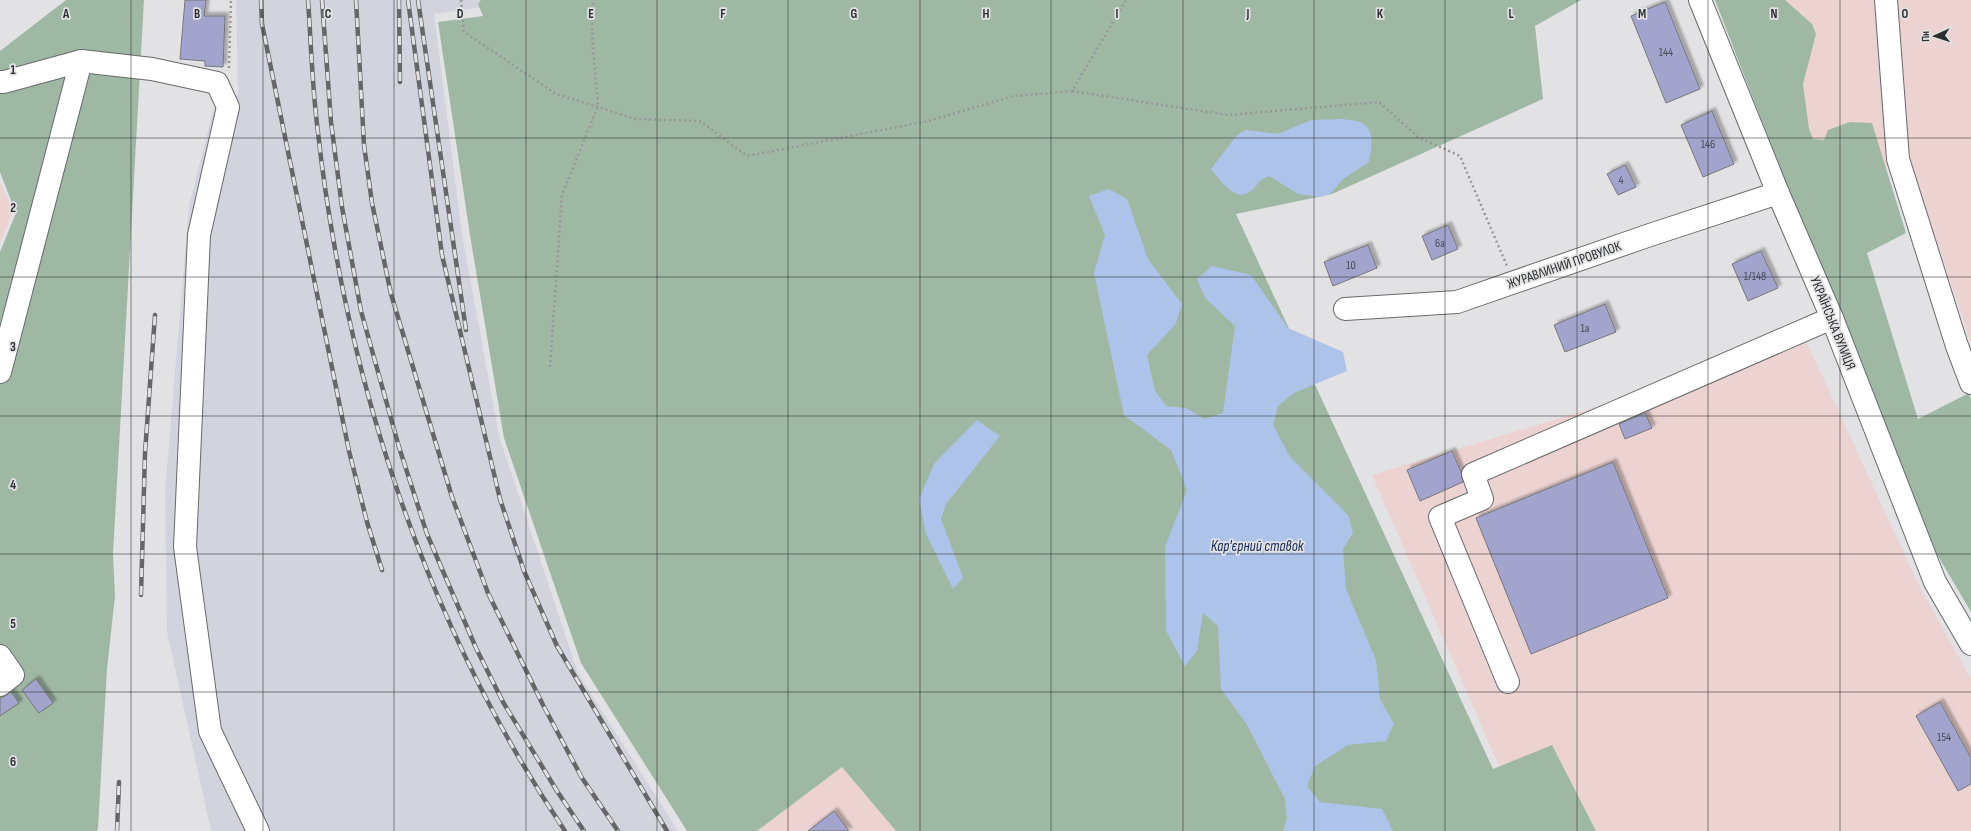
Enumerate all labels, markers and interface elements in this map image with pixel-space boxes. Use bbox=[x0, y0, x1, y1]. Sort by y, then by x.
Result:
text: A bbox=[62, 6, 70, 22]
text: B bbox=[194, 6, 200, 22]
text: C bbox=[325, 6, 332, 22]
text: D bbox=[457, 6, 464, 22]
text: E bbox=[588, 6, 594, 22]
text: F bbox=[720, 6, 726, 22]
text: G bbox=[851, 6, 858, 22]
text: H bbox=[983, 6, 990, 22]
text: I bbox=[1116, 6, 1119, 22]
text: J bbox=[1246, 6, 1250, 22]
text: K bbox=[1377, 6, 1384, 22]
text: L bbox=[1508, 6, 1514, 22]
text: M bbox=[1638, 6, 1646, 22]
text: N bbox=[1771, 6, 1778, 22]
text: O bbox=[1902, 6, 1909, 22]
north arrow bbox=[1915, 16, 1955, 56]
text: Пн bbox=[1919, 31, 1932, 42]
house number: 144 bbox=[1659, 45, 1673, 60]
text: 1 bbox=[10, 62, 16, 78]
house number: 146 bbox=[1701, 137, 1715, 152]
house number: 4 bbox=[1618, 173, 1624, 188]
text: 2 bbox=[10, 200, 16, 216]
house number: 6а bbox=[1435, 236, 1445, 251]
street label: ЖУРАВЛИНИЙ ПРОВУЛОК bbox=[1505, 237, 1624, 293]
house number: 10 bbox=[1346, 258, 1356, 273]
house number: 1/148 bbox=[1744, 269, 1766, 284]
street label: УКРАЇНСЬКА ВУЛИЦЯ bbox=[1807, 274, 1859, 372]
house number: 1а bbox=[1581, 321, 1590, 336]
text: 3 bbox=[10, 339, 16, 355]
text: 4 bbox=[10, 477, 16, 493]
water label: Кар'єрний ставок bbox=[1211, 537, 1305, 556]
text: 5 bbox=[10, 616, 16, 632]
house number: 154 bbox=[1937, 730, 1951, 745]
text: 6 bbox=[10, 754, 16, 770]

